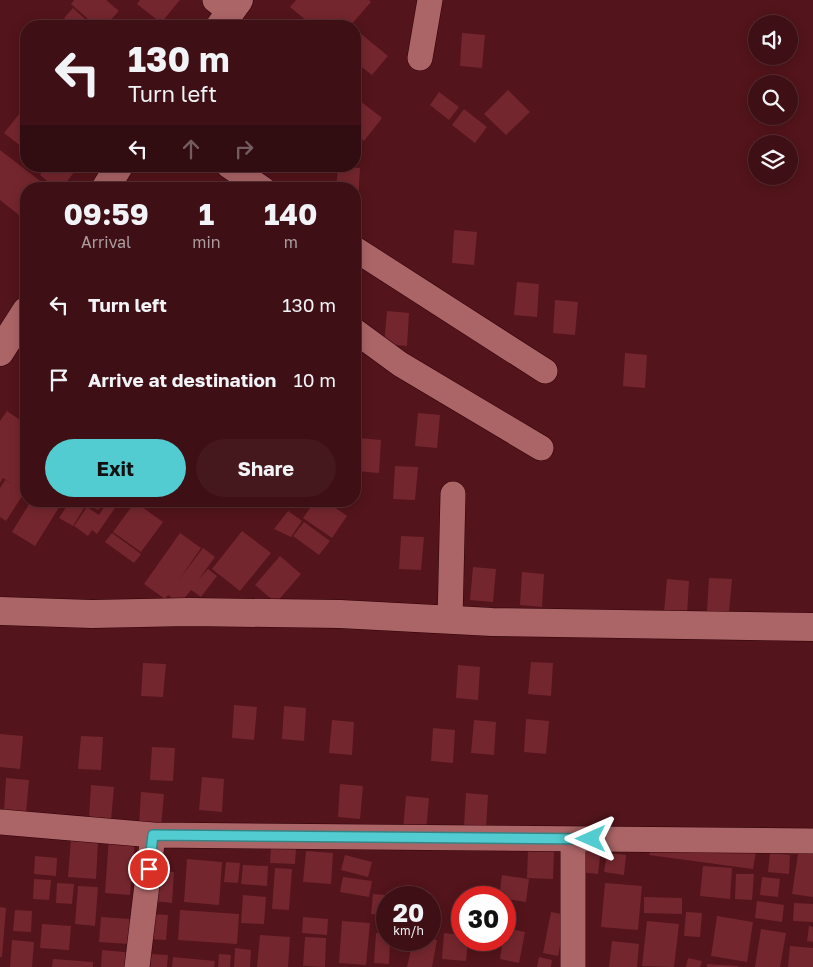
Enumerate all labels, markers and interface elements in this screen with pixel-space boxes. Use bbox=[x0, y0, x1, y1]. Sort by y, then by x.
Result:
map controls bbox=[748, 15, 798, 185]
button: sound bbox=[748, 15, 798, 65]
text: 130 m bbox=[128, 38, 230, 80]
icon: left bbox=[45, 40, 110, 105]
button: search bbox=[748, 75, 798, 125]
text: Turn left bbox=[128, 80, 217, 107]
icon: left bbox=[124, 135, 152, 163]
icon: ahead bbox=[177, 135, 205, 163]
icon: right bbox=[230, 135, 258, 163]
button: layers bbox=[748, 135, 798, 185]
text: 09:59 bbox=[63, 196, 149, 232]
text: 1 bbox=[199, 196, 214, 232]
text: 140 bbox=[264, 196, 318, 232]
text: Arrival bbox=[81, 232, 131, 252]
text: min bbox=[192, 232, 221, 252]
text: m bbox=[284, 232, 298, 252]
icon: left bbox=[45, 291, 73, 319]
text: Turn left bbox=[88, 293, 167, 316]
text: 130 m bbox=[282, 293, 336, 316]
icon: arrive bbox=[45, 366, 73, 394]
text: Arrive at destination bbox=[88, 368, 276, 391]
text: 10 m bbox=[293, 368, 336, 391]
button: Exit bbox=[45, 439, 186, 497]
button: Share bbox=[196, 439, 336, 497]
position arrow bbox=[564, 812, 616, 864]
pin bbox=[128, 848, 170, 890]
icon: arrive bbox=[135, 855, 163, 883]
speed limit sign: 30 bbox=[451, 886, 516, 951]
text: 20 bbox=[393, 897, 424, 928]
text: km/h bbox=[393, 923, 424, 938]

